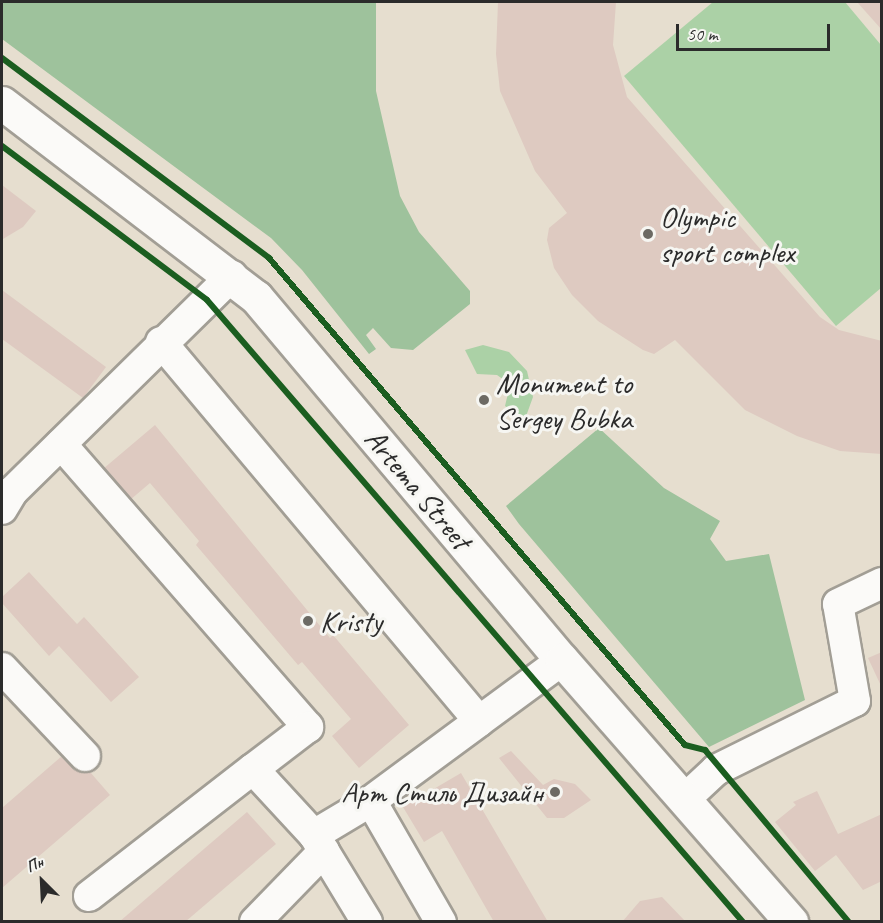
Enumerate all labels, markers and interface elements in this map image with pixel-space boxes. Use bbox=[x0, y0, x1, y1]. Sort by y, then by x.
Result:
scale bar bbox=[679, 12, 834, 50]
text: 50 m bbox=[687, 23, 718, 45]
place label: Olympic sport complex bbox=[660, 199, 796, 270]
marker: Olympic sport complex bbox=[641, 227, 655, 241]
place label: Monument to Sergey Bubka bbox=[496, 365, 632, 436]
marker: Monument to Sergey Bubka bbox=[477, 393, 491, 407]
street label: Artema Street bbox=[357, 421, 479, 557]
place label: Kristy bbox=[320, 603, 382, 639]
marker: Kristy bbox=[301, 614, 315, 628]
place label: Арт Стиль Дизайн bbox=[347, 774, 543, 810]
marker: Арт Стиль Дизайн bbox=[548, 785, 562, 799]
north arrow bbox=[12, 851, 72, 911]
text: Пн bbox=[23, 852, 46, 877]

